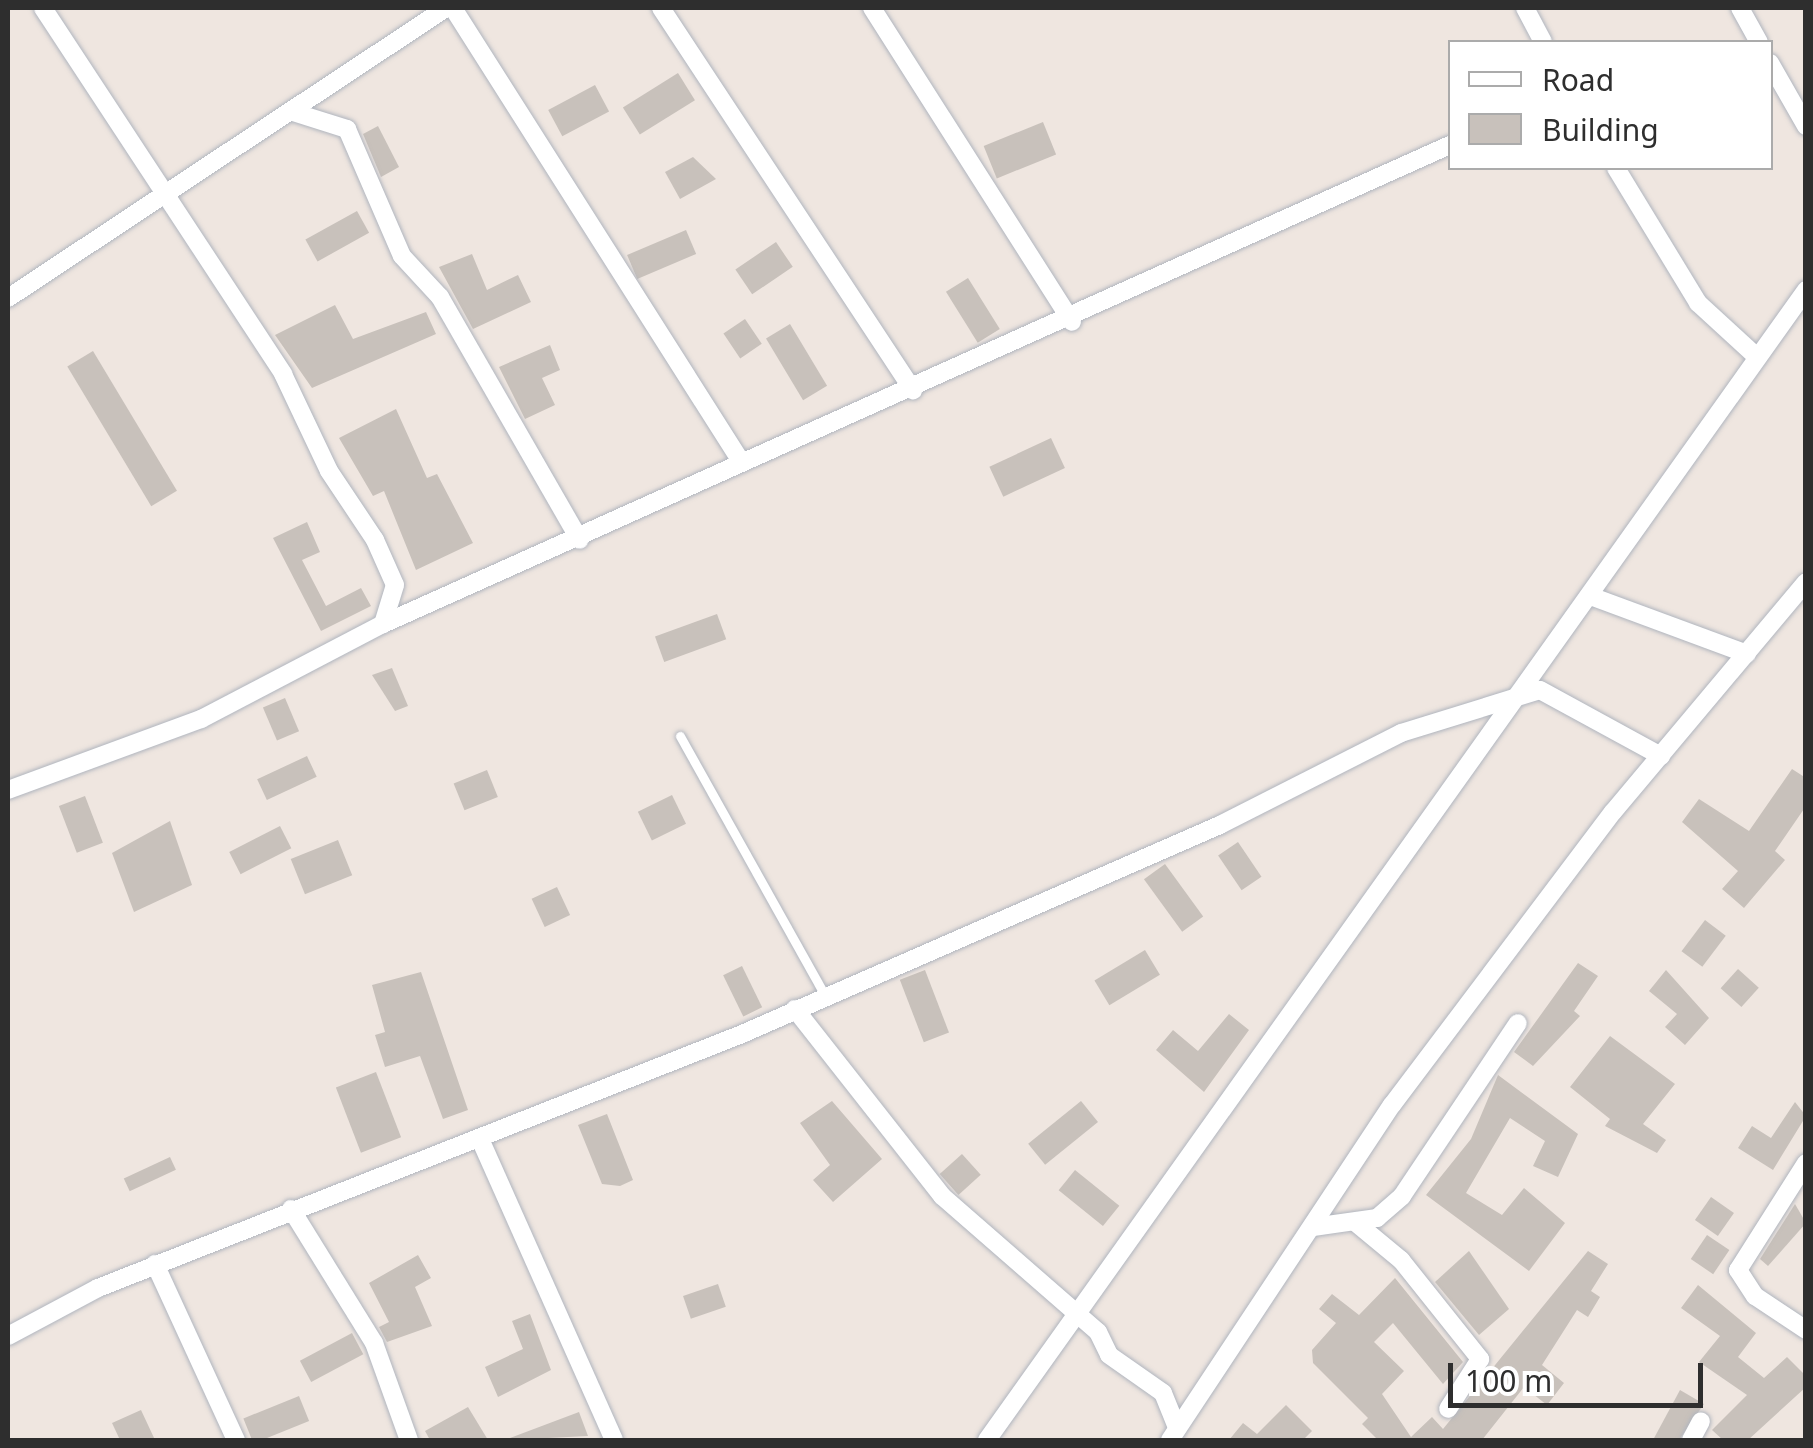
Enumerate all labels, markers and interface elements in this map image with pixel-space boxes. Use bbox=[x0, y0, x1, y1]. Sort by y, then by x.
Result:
legend bbox=[1448, 40, 1773, 170]
text: Road bbox=[1542, 59, 1614, 100]
text: Building bbox=[1542, 109, 1659, 150]
scale bar bbox=[1453, 1343, 1708, 1405]
text: 100 m bbox=[1465, 1360, 1552, 1401]

